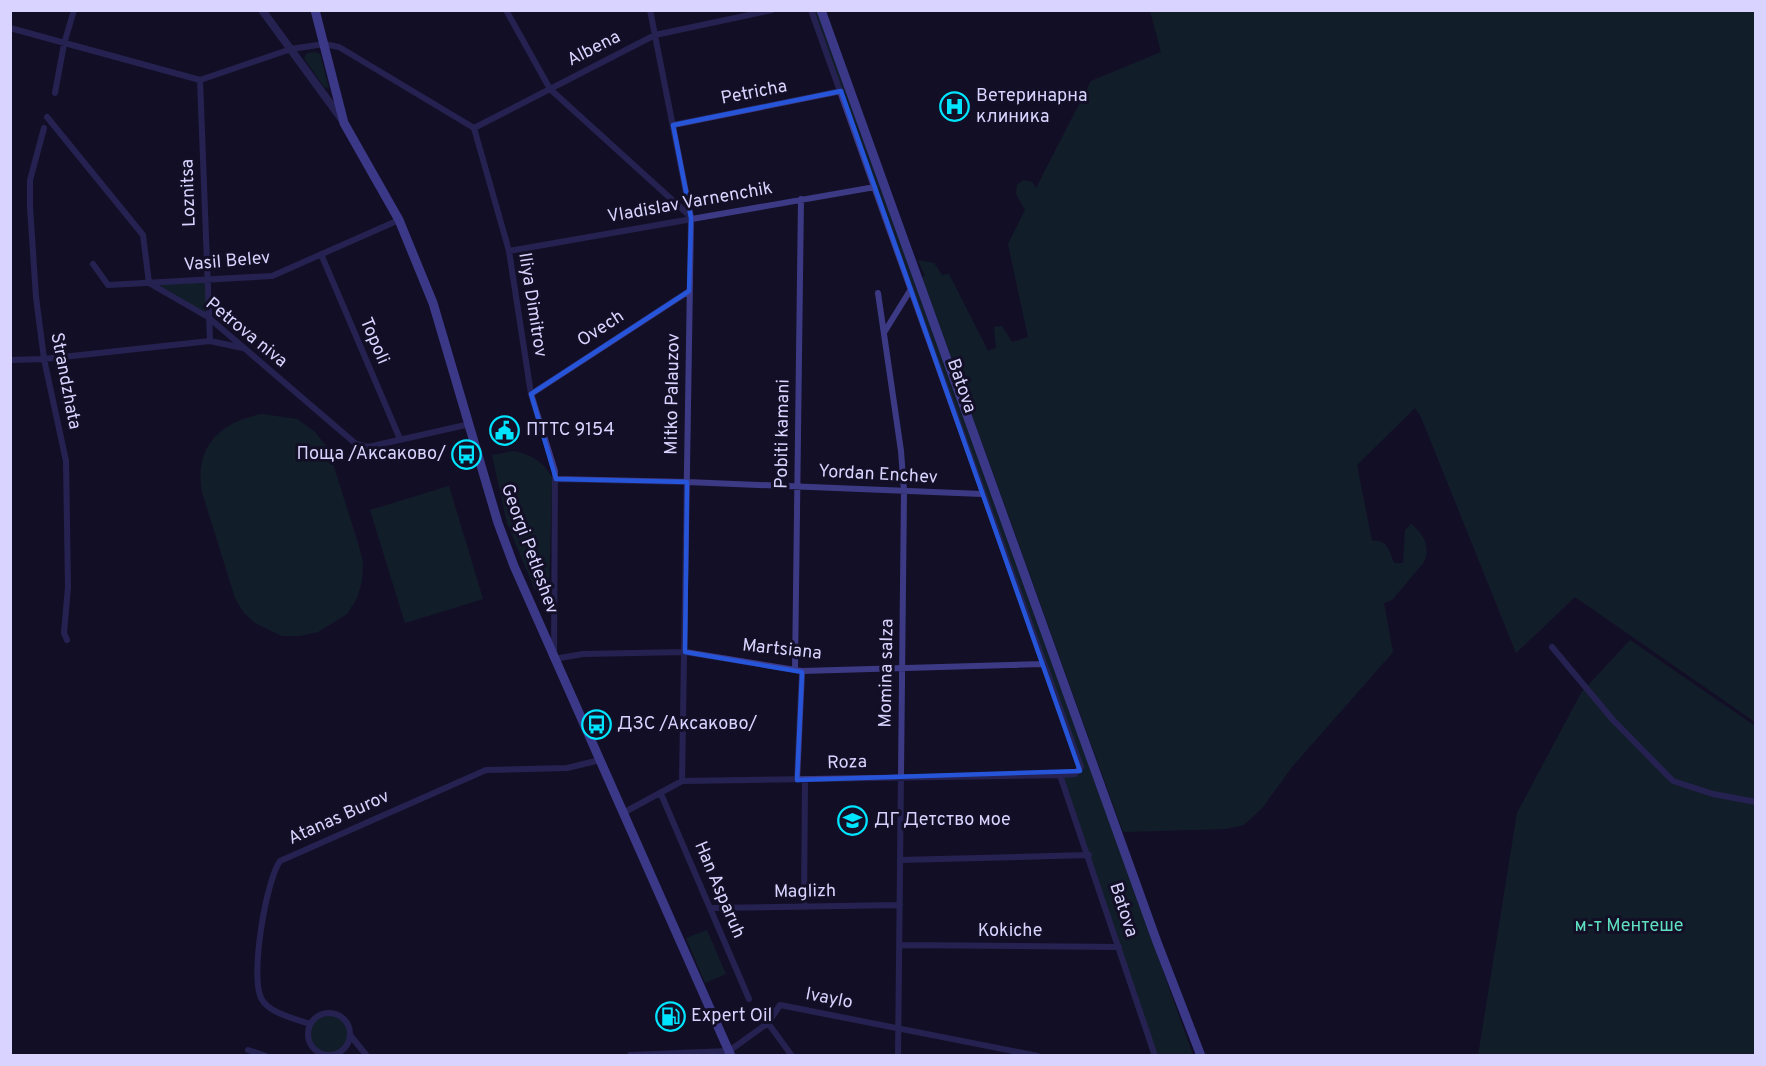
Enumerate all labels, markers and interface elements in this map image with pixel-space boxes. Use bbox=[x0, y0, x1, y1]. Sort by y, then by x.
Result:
street label: Albena bbox=[563, 26, 625, 72]
street label: Petricha bbox=[719, 75, 789, 111]
place label: Ветеринарна клиника bbox=[976, 85, 1087, 129]
hospital icon: Ветеринарна клиника bbox=[939, 90, 971, 122]
street label: Loznitsa bbox=[176, 159, 202, 227]
street label: Vladislav Varnenchik bbox=[606, 177, 774, 229]
street label: Vasil Belev bbox=[183, 247, 271, 277]
street label: Iliya Dimitrov bbox=[512, 251, 552, 359]
street label: Petrova niva bbox=[200, 293, 292, 373]
street label: Ovech bbox=[573, 305, 629, 353]
street label: Topoli bbox=[354, 314, 394, 368]
street label: Strandzhata bbox=[44, 331, 86, 431]
street label: Mitko Palauzov bbox=[660, 333, 686, 455]
street label: Batova bbox=[941, 356, 981, 416]
street label: Pobiti kamani bbox=[771, 379, 795, 489]
public building icon: ПТТС 9154 bbox=[489, 414, 521, 446]
place label: ПТТС 9154 bbox=[526, 419, 615, 442]
bus stop icon: Поща /Аксаково/ bbox=[451, 438, 483, 470]
place label: Поща /Аксаково/ bbox=[297, 443, 446, 466]
street label: Yordan Enchev bbox=[818, 460, 938, 490]
street label: Georgi Petleshev bbox=[495, 481, 563, 617]
street label: Momina salza bbox=[875, 618, 899, 728]
street label: Martsiana bbox=[741, 634, 823, 666]
bus stop icon: ДЗС /Аксаково/ bbox=[580, 708, 612, 740]
place label: ДЗС /Аксаково/ bbox=[617, 713, 757, 736]
street label: Roza bbox=[827, 751, 867, 775]
street label: Atanas Burov bbox=[285, 785, 393, 851]
school or university icon: ДГ Детство мое bbox=[837, 804, 869, 836]
place label: ДГ Детство мое bbox=[874, 809, 1011, 832]
street label: Han Asparuh bbox=[688, 838, 750, 942]
street label: Maglizh bbox=[774, 880, 836, 904]
street label: Batova bbox=[1103, 880, 1143, 940]
park label: м-т Ментeше bbox=[1574, 915, 1684, 938]
street label: Kokiche bbox=[978, 920, 1042, 943]
street label: Ivaylo bbox=[803, 983, 855, 1015]
fuel station icon: Expert Oil bbox=[654, 1000, 686, 1032]
place label: Expert Oil bbox=[691, 1005, 772, 1028]

